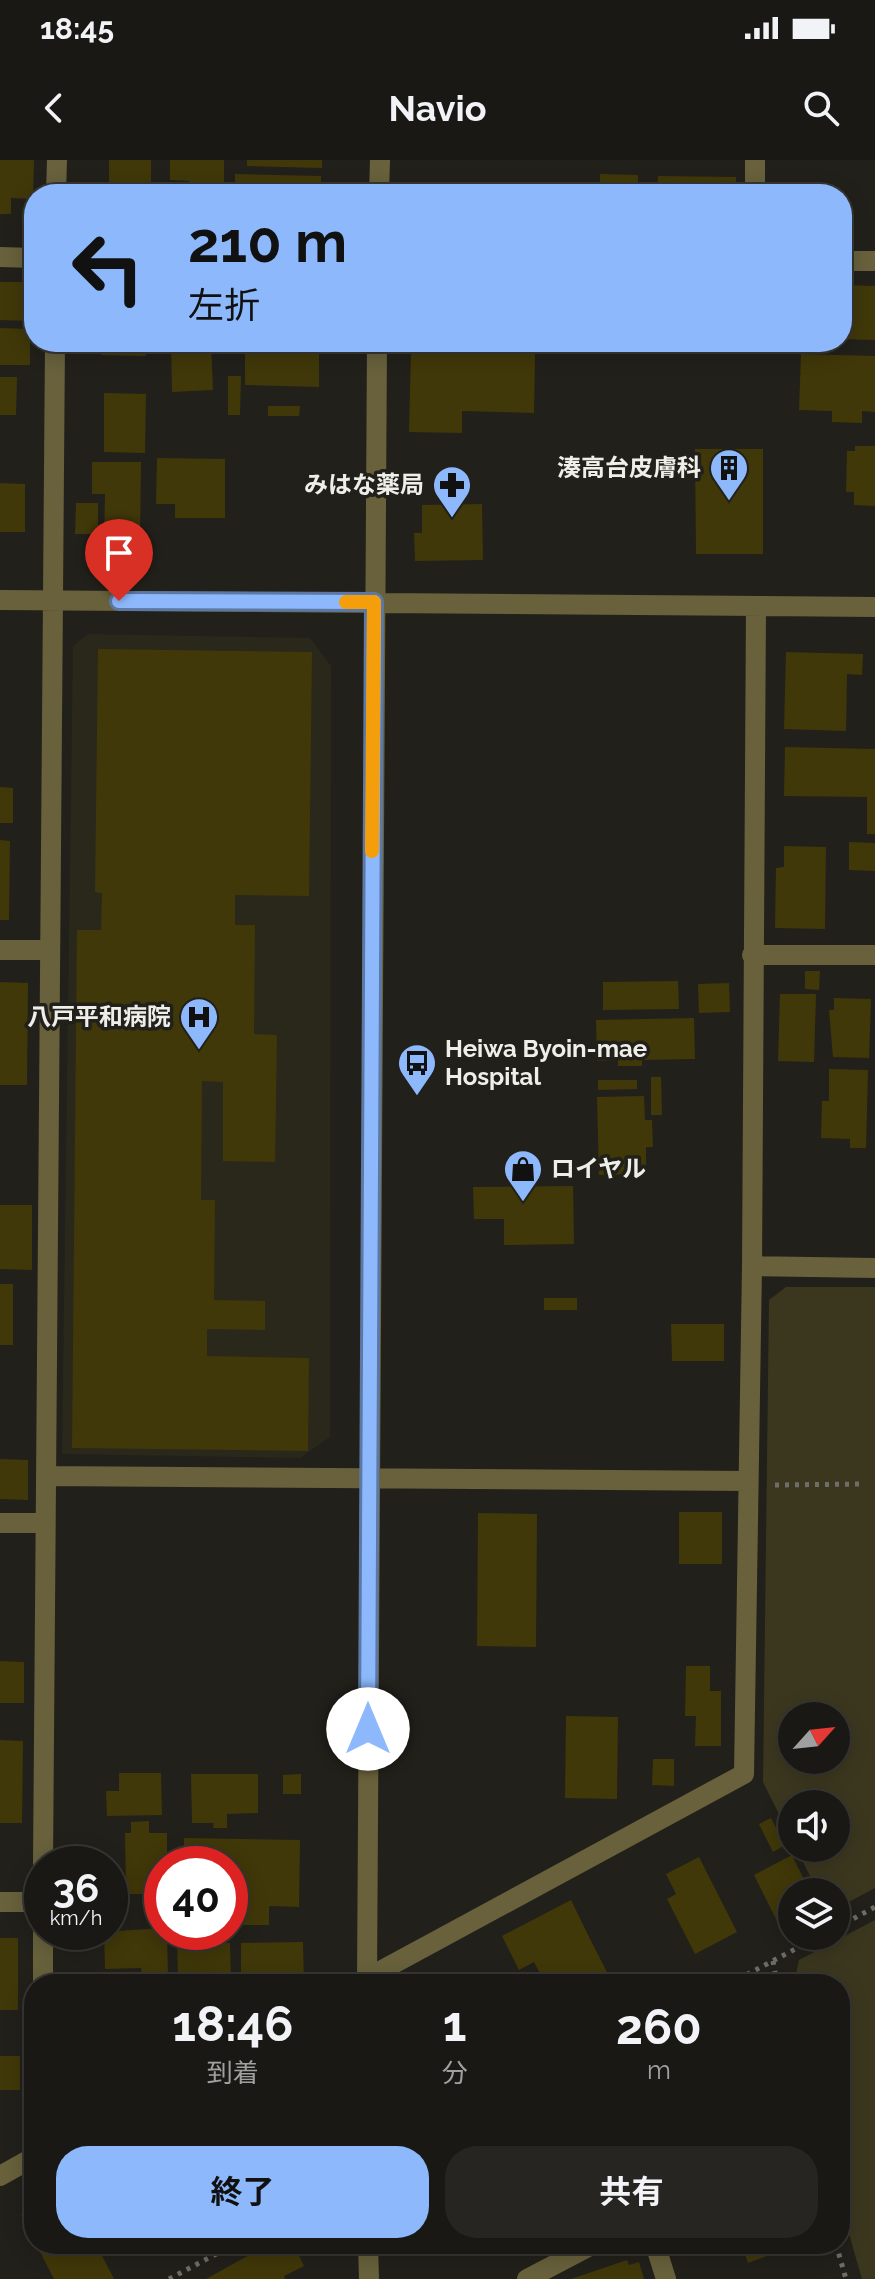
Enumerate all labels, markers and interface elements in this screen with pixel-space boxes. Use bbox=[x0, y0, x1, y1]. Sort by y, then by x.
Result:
text: 18:45 bbox=[40, 11, 114, 46]
icon: back bbox=[32, 86, 76, 130]
icon: search bbox=[799, 86, 843, 130]
text: Navio bbox=[388, 87, 487, 129]
text: 210 m bbox=[188, 209, 347, 275]
icon: left bbox=[56, 216, 160, 320]
text: 左折 bbox=[188, 284, 260, 326]
building icon: 湊高台皮膚科 bbox=[708, 447, 750, 502]
place label: 湊高台皮膚科 bbox=[557, 453, 701, 482]
pharmacy icon: みはな薬局 bbox=[431, 464, 473, 519]
place label: みはな薬局 bbox=[304, 470, 424, 499]
pin bbox=[85, 519, 153, 601]
icon: arrive bbox=[97, 531, 141, 575]
hospital icon: 八戸平和病院 bbox=[178, 996, 220, 1051]
place label: 八戸平和病院 bbox=[27, 1002, 171, 1031]
place label: Heiwa Byoin-mae Hospital bbox=[445, 1034, 647, 1091]
bus stop icon: Heiwa Byoin-mae Hospital bbox=[396, 1042, 438, 1097]
shop icon: ロイヤル bbox=[502, 1148, 544, 1203]
place label: ロイヤル bbox=[551, 1154, 646, 1183]
position arrow bbox=[326, 1687, 410, 1771]
north arrow bbox=[778, 1702, 850, 1774]
map controls bbox=[778, 1702, 850, 1950]
button: sound bbox=[778, 1790, 850, 1862]
speed limit sign: 40 bbox=[144, 1846, 248, 1950]
text: 36 bbox=[53, 1864, 99, 1911]
button: layers bbox=[778, 1878, 850, 1950]
text: km/h bbox=[50, 1906, 102, 1930]
text: 18:46 bbox=[172, 1996, 293, 2052]
text: 1 bbox=[443, 1996, 467, 2052]
text: 260 bbox=[616, 1999, 702, 2055]
text: m bbox=[647, 2055, 671, 2085]
text: 到着 bbox=[207, 2058, 259, 2088]
text: 分 bbox=[442, 2058, 468, 2088]
button: 終了 bbox=[56, 2146, 429, 2238]
button: 共有 bbox=[445, 2146, 818, 2238]

